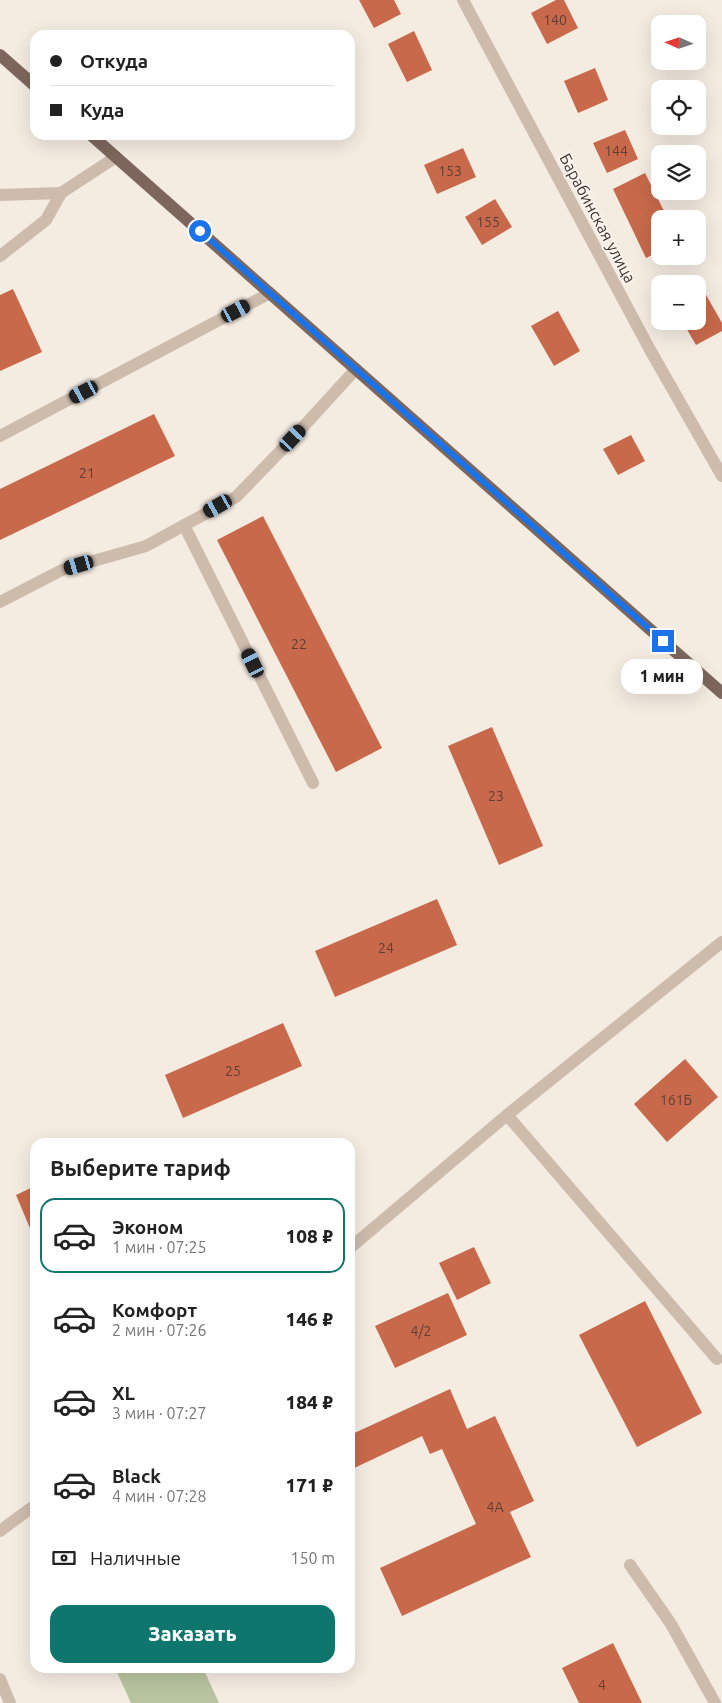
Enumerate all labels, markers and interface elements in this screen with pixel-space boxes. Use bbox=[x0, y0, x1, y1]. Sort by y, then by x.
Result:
house number: 140 bbox=[543, 12, 567, 28]
north arrow bbox=[651, 15, 706, 70]
map controls bbox=[651, 15, 706, 330]
text: Откуда bbox=[80, 50, 148, 72]
button: locate bbox=[651, 80, 706, 135]
text: Куда bbox=[80, 99, 124, 121]
house number: 144 bbox=[604, 143, 628, 159]
button: layers bbox=[651, 145, 706, 200]
street label: Барабинская улица bbox=[556, 150, 640, 286]
house number: 153 bbox=[438, 163, 462, 179]
button: + bbox=[651, 210, 706, 265]
house number: 155 bbox=[476, 214, 500, 230]
route start bbox=[189, 220, 211, 242]
button: − bbox=[651, 275, 706, 330]
car bbox=[219, 297, 252, 325]
car bbox=[67, 378, 100, 406]
car bbox=[277, 422, 308, 454]
house number: 21 bbox=[79, 465, 95, 481]
car bbox=[201, 492, 234, 520]
car bbox=[62, 554, 95, 576]
route end bbox=[652, 630, 674, 652]
house number: 22 bbox=[291, 636, 307, 652]
car bbox=[239, 646, 266, 680]
callout: 1 мин bbox=[622, 658, 704, 694]
text: 1 мин bbox=[640, 667, 684, 685]
house number: 23 bbox=[488, 788, 504, 804]
house number: 24 bbox=[378, 940, 394, 956]
house number: 25 bbox=[225, 1063, 241, 1079]
house number: 161Б bbox=[660, 1092, 692, 1108]
text: Выберите тариф bbox=[50, 1155, 231, 1180]
icon: car bbox=[52, 1213, 97, 1258]
text: Эконом bbox=[112, 1216, 183, 1238]
text: 108 ₽ bbox=[286, 1225, 333, 1247]
text: 1 мин · 07:25 bbox=[112, 1238, 206, 1256]
icon: car bbox=[52, 1296, 97, 1341]
text: Комфорт bbox=[112, 1299, 197, 1321]
text: 146 ₽ bbox=[286, 1308, 333, 1330]
text: 2 мин · 07:26 bbox=[112, 1321, 206, 1339]
house number: 4/2 bbox=[411, 1323, 431, 1339]
icon: car bbox=[52, 1379, 97, 1424]
text: XL bbox=[112, 1382, 135, 1404]
text: 184 ₽ bbox=[286, 1391, 333, 1413]
text: 3 мин · 07:27 bbox=[112, 1404, 206, 1422]
icon: car bbox=[52, 1462, 97, 1507]
text: Black bbox=[112, 1465, 161, 1487]
text: 171 ₽ bbox=[286, 1474, 333, 1496]
text: 4 мин · 07:28 bbox=[112, 1487, 206, 1505]
house number: 4А bbox=[487, 1499, 504, 1515]
icon: cash bbox=[50, 1544, 78, 1572]
text: Наличные bbox=[90, 1547, 181, 1569]
text: 150 m bbox=[290, 1549, 335, 1567]
button: Заказать bbox=[50, 1605, 335, 1663]
house number: 4 bbox=[598, 1677, 606, 1693]

